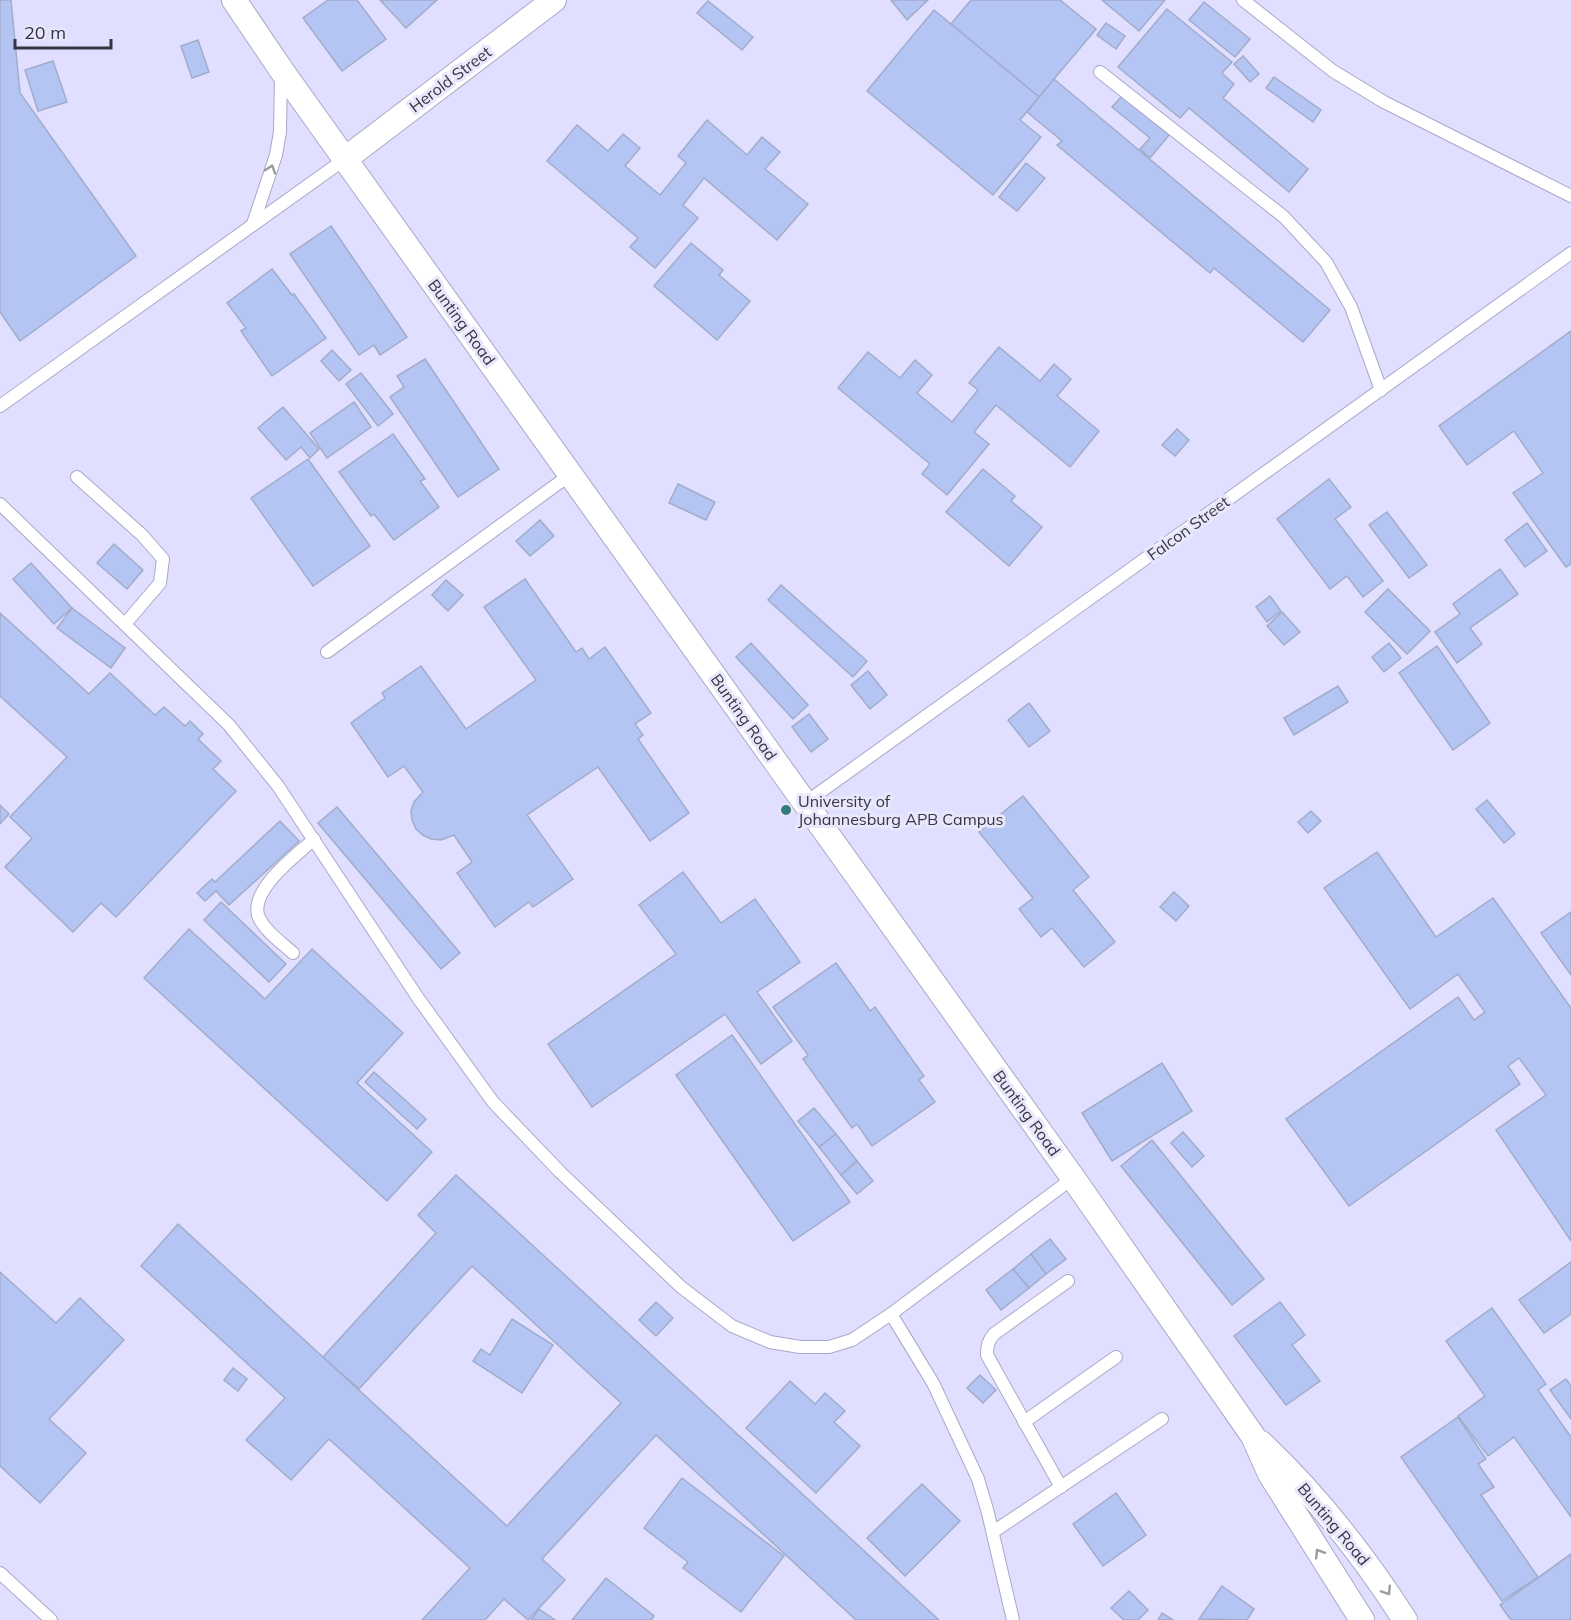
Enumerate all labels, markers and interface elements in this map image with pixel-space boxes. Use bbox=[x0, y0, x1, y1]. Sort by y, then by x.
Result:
scale bar bbox=[15, 12, 111, 50]
text: 20 m bbox=[24, 21, 66, 44]
street label: Herold Street bbox=[405, 41, 495, 116]
one-way arrow bbox=[264, 164, 276, 175]
street label: Bunting Road bbox=[424, 275, 500, 369]
street label: Falcon Street bbox=[1143, 491, 1233, 565]
street label: Bunting Road bbox=[707, 670, 781, 764]
place label: University of Johannesburg APB Campus bbox=[798, 791, 1004, 829]
marker: University of Johannesburg APB Campus bbox=[779, 803, 793, 817]
street label: Bunting Road bbox=[989, 1066, 1065, 1160]
street label: Bunting Road bbox=[1294, 1479, 1374, 1569]
one-way arrow bbox=[1314, 1549, 1326, 1559]
one-way arrow bbox=[1379, 1585, 1391, 1595]

